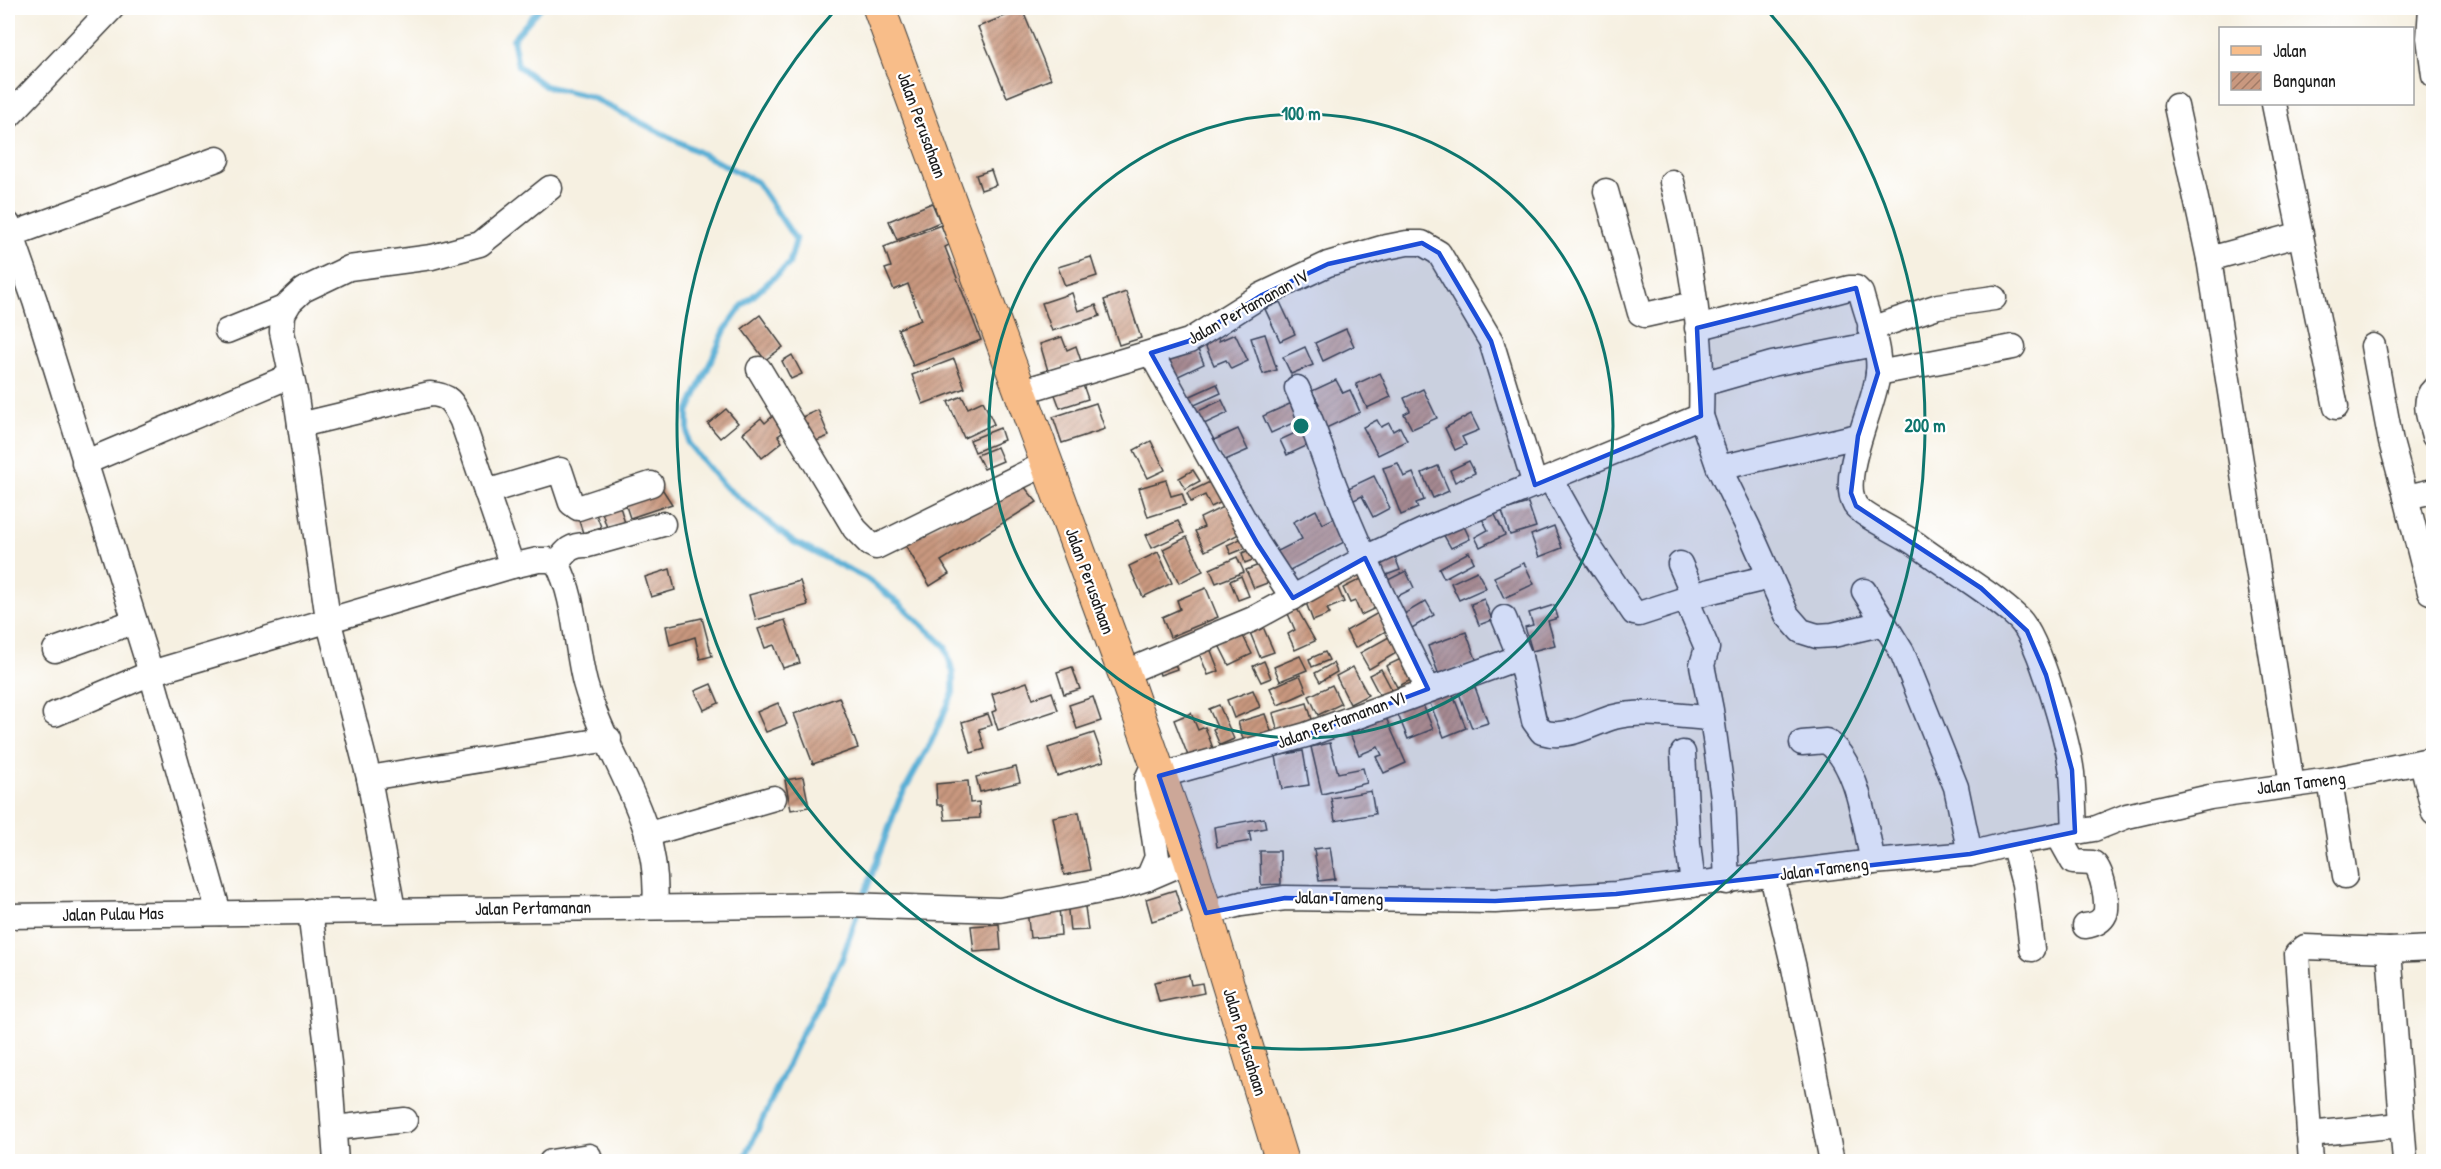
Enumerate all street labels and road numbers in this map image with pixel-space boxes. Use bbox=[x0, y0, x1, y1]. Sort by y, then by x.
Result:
street label: Jalan Perusahaan bbox=[892, 68, 953, 182]
street label: Jalan Pertamanan IV bbox=[1183, 262, 1314, 350]
street label: Jalan Perusahaan bbox=[1060, 524, 1121, 638]
street label: Jalan Pertamanan VI bbox=[1273, 685, 1409, 754]
street label: Jalan Tameng bbox=[2255, 765, 2347, 800]
street label: Jalan Tameng bbox=[1778, 851, 1870, 886]
street label: Jalan Tameng bbox=[1294, 884, 1384, 911]
street label: Jalan Pertamanan bbox=[475, 894, 591, 921]
street label: Jalan Pulau Mas bbox=[62, 900, 164, 927]
street label: Jalan Perusahaan bbox=[1217, 985, 1274, 1099]

